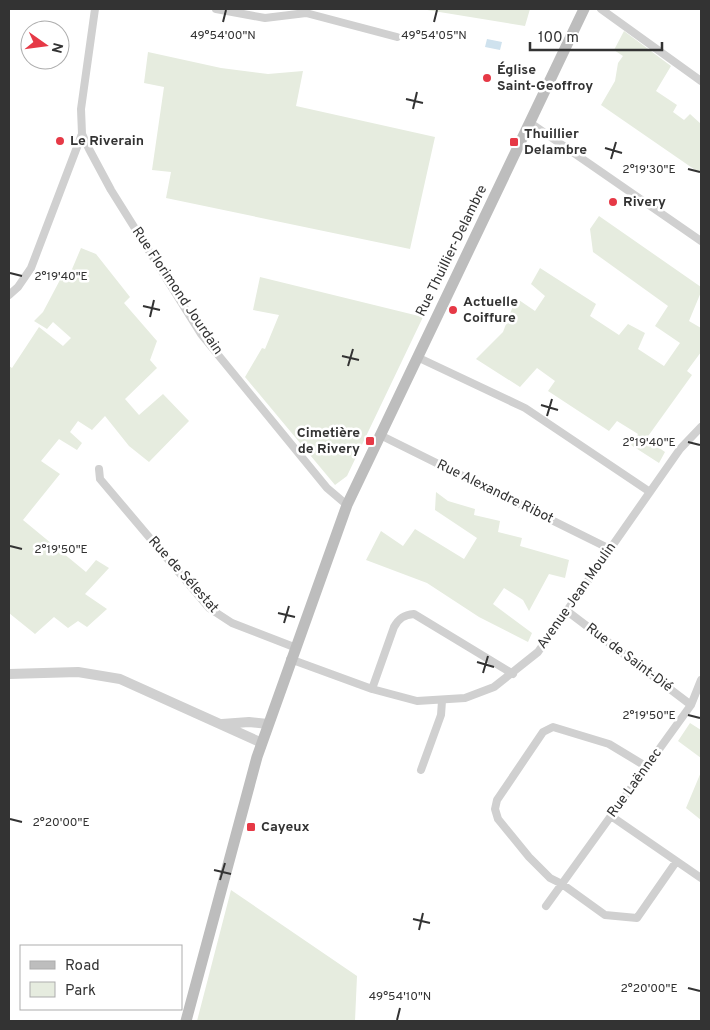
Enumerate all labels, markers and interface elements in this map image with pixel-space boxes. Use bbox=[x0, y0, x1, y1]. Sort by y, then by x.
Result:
north arrow bbox=[20, 20, 70, 70]
scale bar bbox=[530, 20, 662, 52]
text: 49°54'00"N bbox=[190, 28, 256, 44]
text: 49°54'05"N bbox=[401, 28, 467, 44]
text: 100 m bbox=[538, 29, 579, 48]
text: N bbox=[47, 41, 66, 55]
place label: Église Saint-Geoffroy bbox=[497, 61, 593, 95]
marker: Église Saint-Geoffroy bbox=[481, 72, 493, 84]
place label: Thuillier Delambre bbox=[524, 126, 587, 159]
place label: Le Riverain bbox=[70, 133, 144, 150]
marker: Le Riverain bbox=[54, 135, 66, 147]
marker: Thuillier Delambre bbox=[508, 136, 520, 148]
text: 2°19'30"E bbox=[622, 162, 676, 178]
street label: Rue Thuillier-Delambre bbox=[413, 182, 491, 320]
place label: Rivery bbox=[623, 194, 666, 211]
marker: Rivery bbox=[607, 196, 619, 208]
street label: Rue Florimond Jourdain bbox=[128, 224, 226, 358]
text: 2°19'40"E bbox=[34, 269, 88, 285]
place label: Actuelle Coiffure bbox=[463, 294, 518, 327]
marker: Actuelle Coiffure bbox=[447, 304, 459, 316]
place label: Cimetière de Rivery bbox=[297, 425, 360, 458]
marker: Cimetière de Rivery bbox=[364, 435, 376, 447]
text: 2°19'40"E bbox=[622, 435, 676, 451]
street label: Rue Alexandre Ribot bbox=[434, 456, 556, 528]
street label: Rue de Sélestat bbox=[144, 533, 222, 617]
street label: Avenue Jean Moulin bbox=[534, 540, 620, 652]
text: 2°19'50"E bbox=[34, 542, 88, 558]
street label: Rue de Saint-Dié bbox=[582, 620, 676, 696]
text: 2°19'50"E bbox=[622, 708, 676, 724]
street label: Rue Laënnec bbox=[604, 745, 666, 821]
text: 2°20'00"E bbox=[32, 815, 90, 831]
place label: Cayeux bbox=[261, 819, 310, 836]
marker: Cayeux bbox=[245, 821, 257, 833]
legend bbox=[20, 945, 182, 1010]
text: Road bbox=[65, 957, 100, 976]
text: 2°20'00"E bbox=[620, 981, 678, 997]
text: Park bbox=[65, 982, 96, 1001]
text: 49°54'10"N bbox=[369, 989, 431, 1005]

